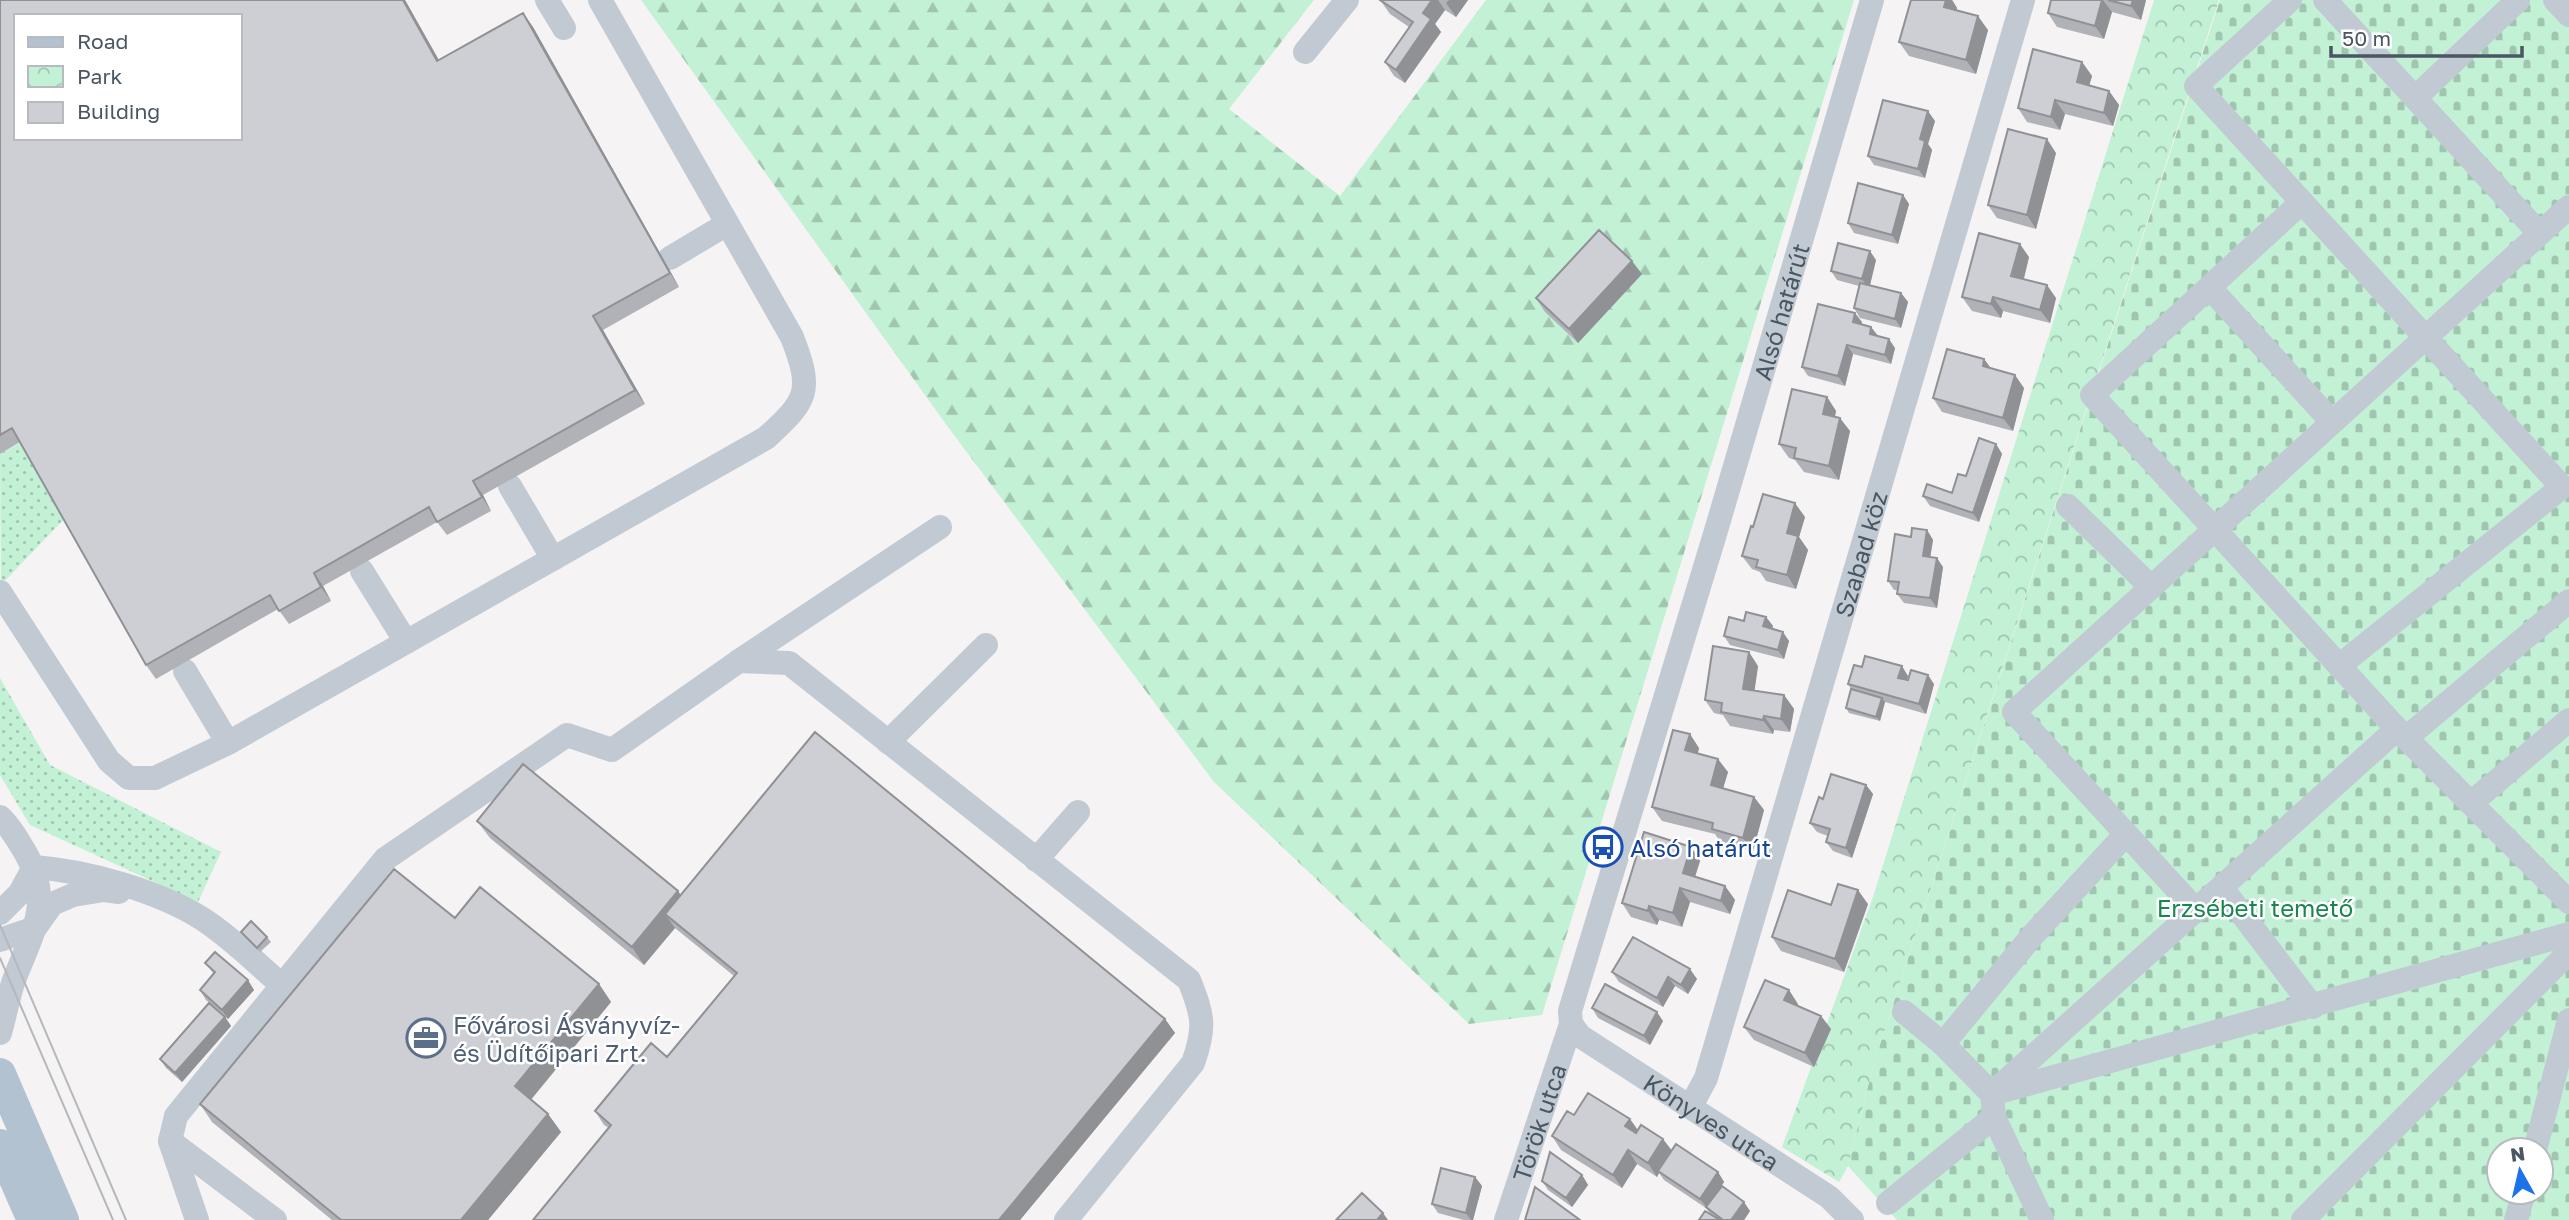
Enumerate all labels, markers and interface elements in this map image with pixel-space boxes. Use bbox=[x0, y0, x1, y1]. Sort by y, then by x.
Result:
legend bbox=[14, 14, 242, 140]
scale bar bbox=[2331, 14, 2522, 58]
text: 50 m bbox=[2342, 25, 2391, 51]
text: Road bbox=[77, 28, 128, 54]
text: Park bbox=[77, 63, 123, 89]
text: Building bbox=[77, 98, 160, 124]
street label: Alsó határút bbox=[1747, 240, 1814, 383]
street label: Szabad köz bbox=[1828, 488, 1892, 620]
bus stop icon: Alsó határút bbox=[1582, 826, 1624, 868]
place label: Alsó határút bbox=[1630, 833, 1771, 862]
park label: Erzsébeti temető bbox=[2157, 893, 2353, 922]
place label: Fővárosi Ásványvíz- és Üdítőipari Zrt. bbox=[453, 1010, 680, 1067]
office icon: Fővárosi Ásványvíz- és Üdítőipari Zrt. bbox=[405, 1017, 447, 1059]
street label: Török utca bbox=[1505, 1060, 1571, 1185]
street label: Könyves utca bbox=[1639, 1067, 1785, 1176]
north arrow bbox=[2485, 1136, 2555, 1206]
text: N bbox=[2509, 1141, 2526, 1166]

